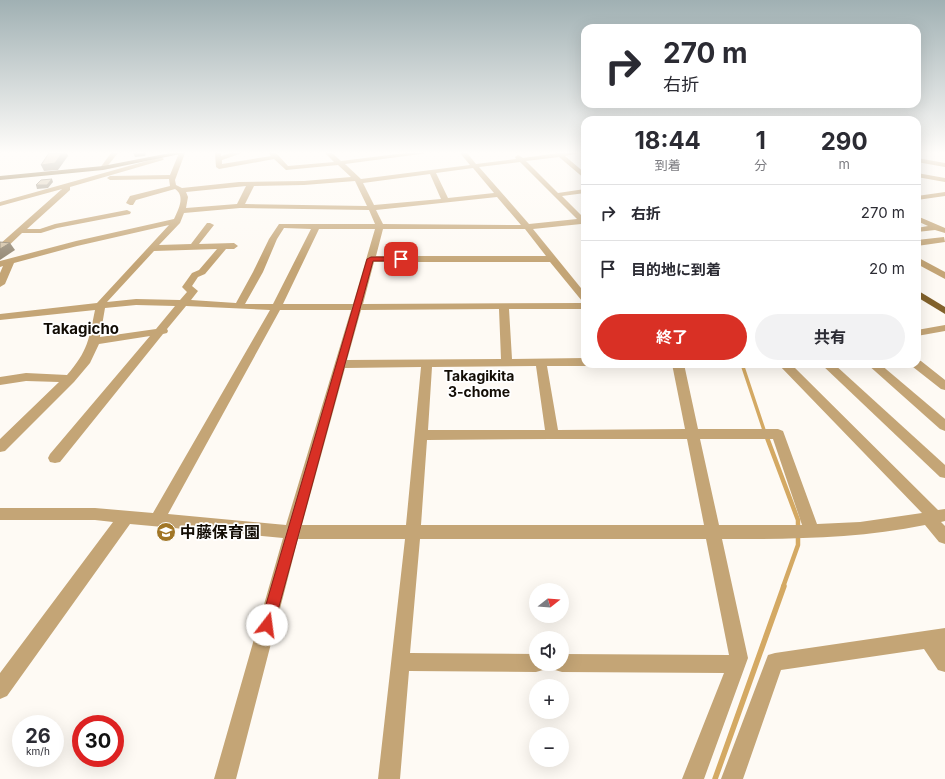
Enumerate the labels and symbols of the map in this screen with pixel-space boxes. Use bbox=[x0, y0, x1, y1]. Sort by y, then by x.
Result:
pin bbox=[384, 242, 418, 276]
district label: Takagicho bbox=[43, 319, 119, 338]
district label: Takagikita 3-chome bbox=[444, 367, 514, 400]
school or university icon: 中藤保育園 bbox=[155, 521, 177, 543]
place label: 中藤保育園 bbox=[180, 522, 260, 542]
north arrow bbox=[529, 583, 569, 623]
position arrow bbox=[246, 604, 288, 646]
speed limit sign: 30 bbox=[72, 715, 124, 767]

